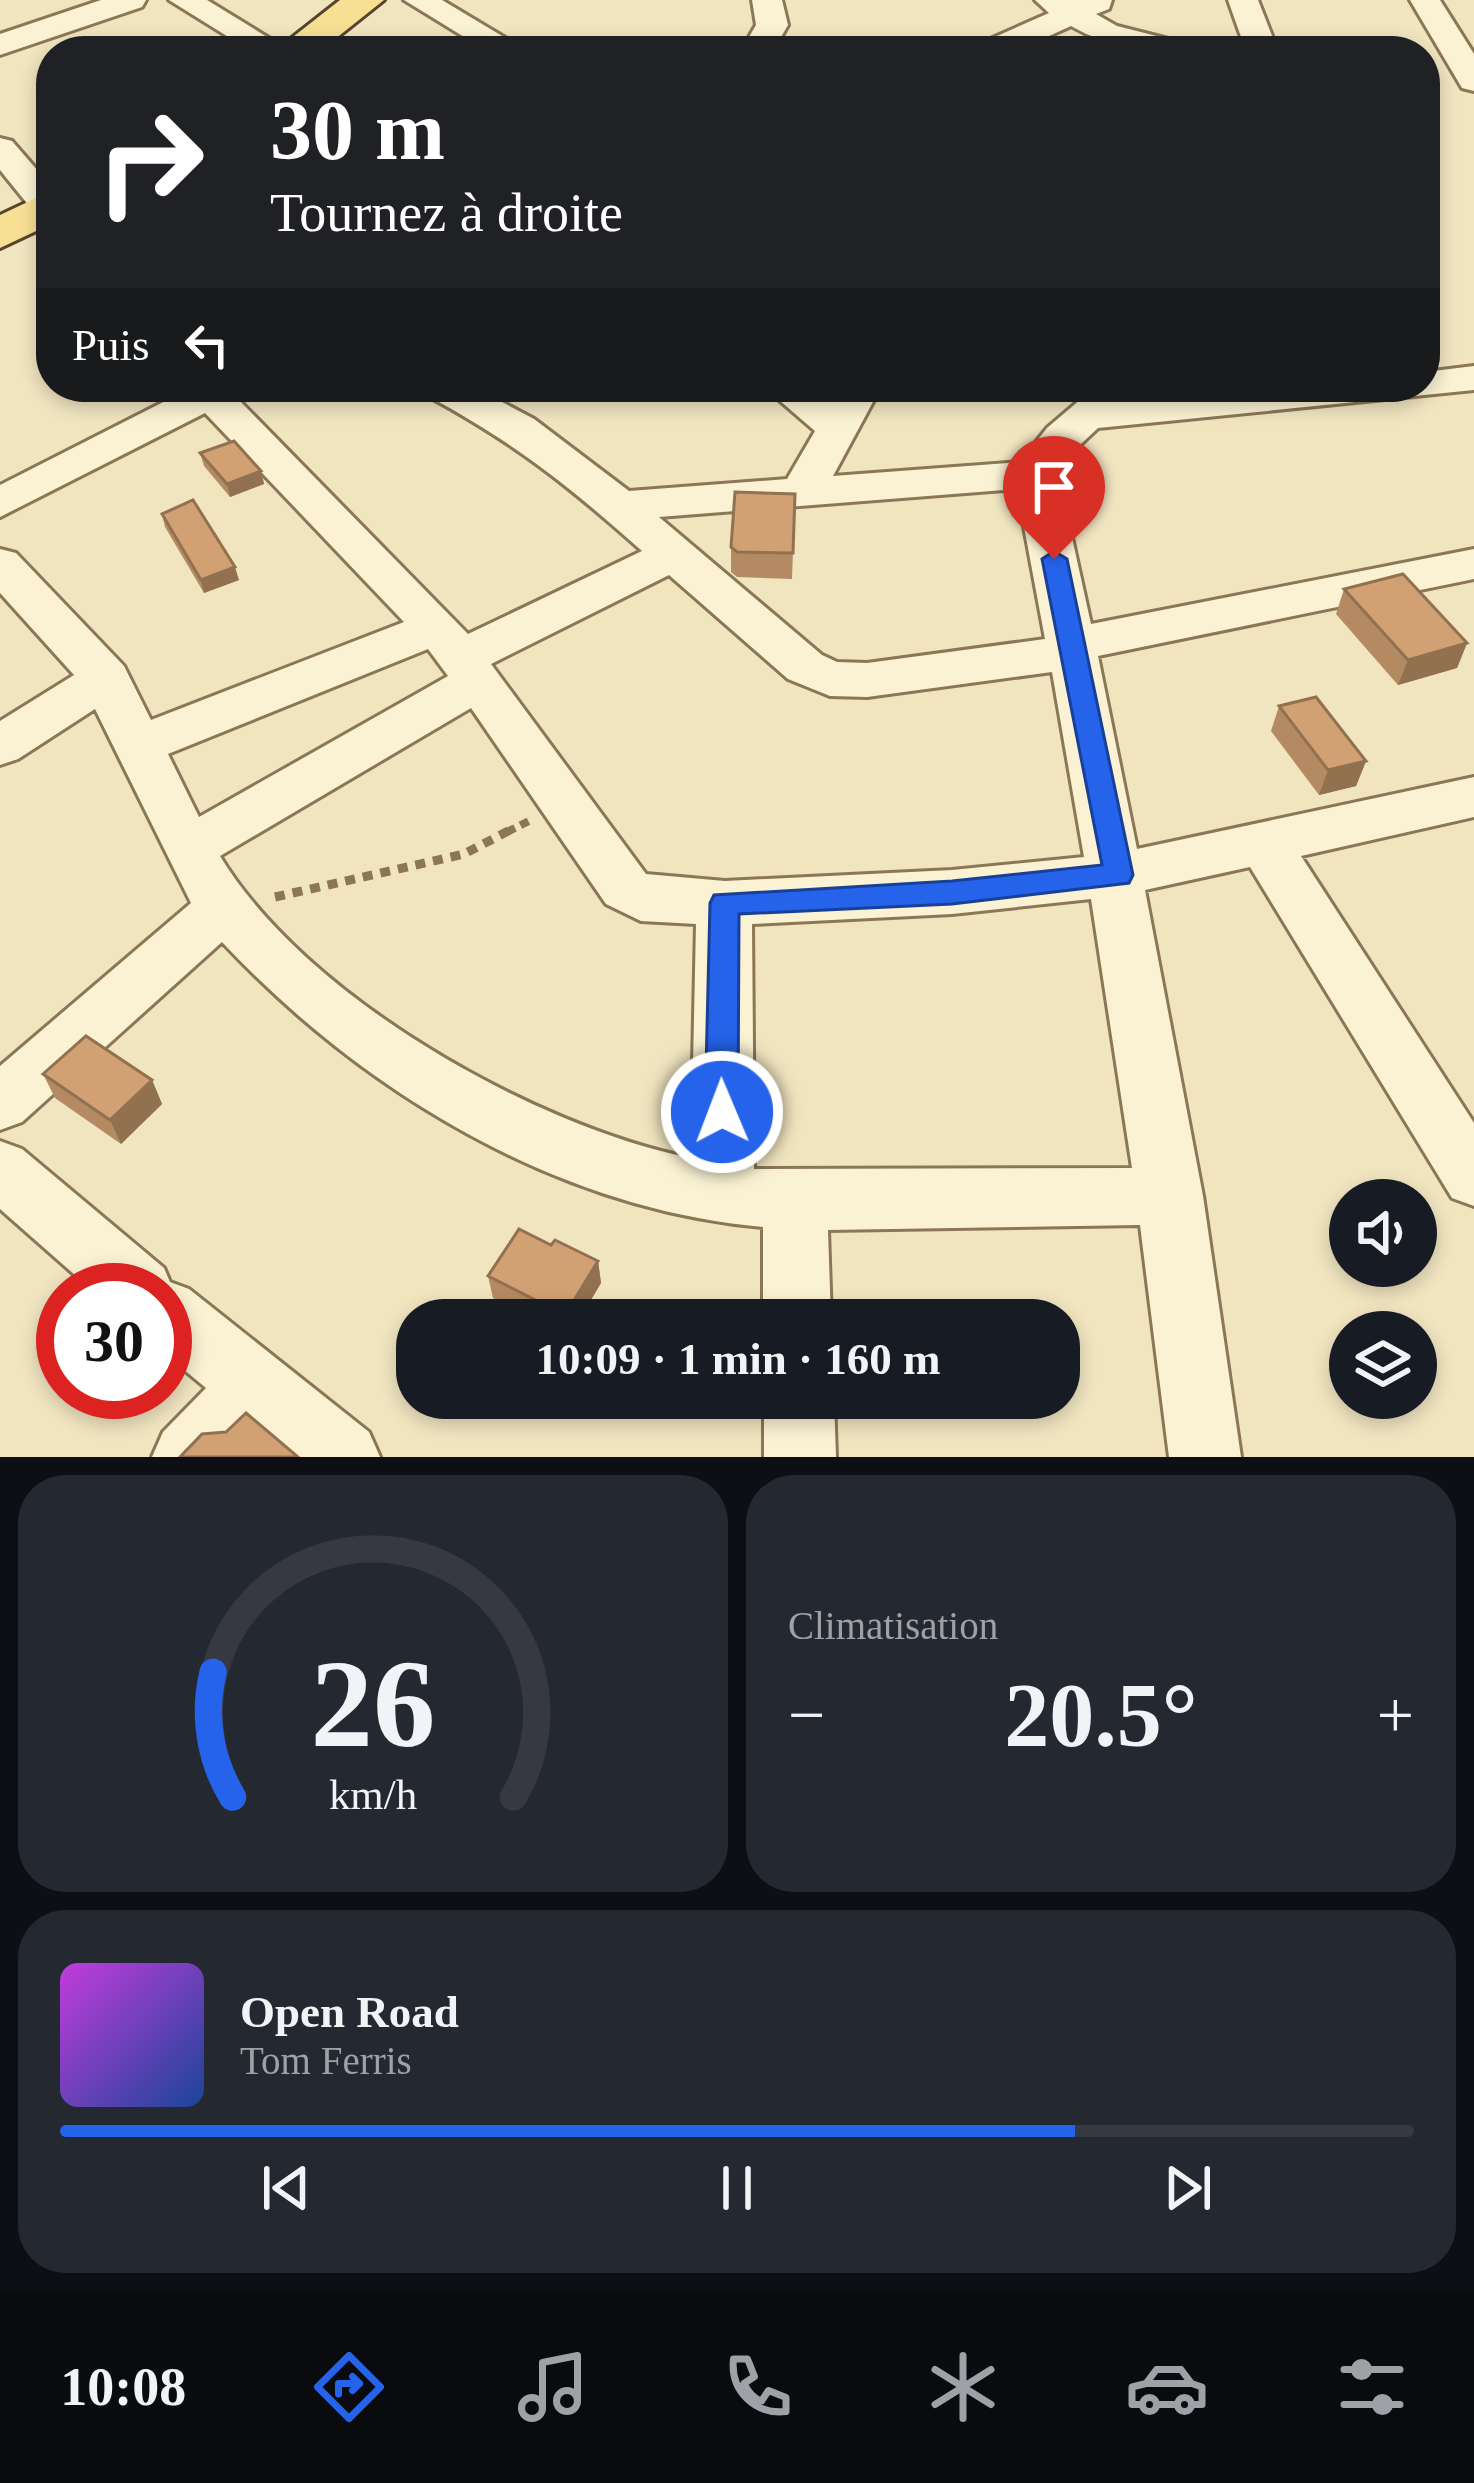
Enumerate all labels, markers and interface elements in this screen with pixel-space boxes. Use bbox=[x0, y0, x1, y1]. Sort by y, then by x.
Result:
icon: right bbox=[72, 84, 228, 240]
text: 30 m bbox=[270, 84, 445, 177]
text: Tournez à droite bbox=[270, 183, 623, 243]
icon: left bbox=[174, 312, 240, 378]
text: Puis bbox=[72, 320, 150, 370]
pin bbox=[1003, 436, 1105, 559]
icon: arrive bbox=[1021, 454, 1087, 520]
position arrow bbox=[659, 1049, 785, 1175]
map controls bbox=[1329, 1179, 1437, 1419]
button: sound bbox=[1329, 1179, 1437, 1287]
speed limit sign: 30 bbox=[36, 1263, 192, 1419]
button: layers bbox=[1329, 1311, 1437, 1419]
text: 10:09 · 1 min · 160 m bbox=[536, 1334, 941, 1384]
text: Climatisation bbox=[788, 1604, 998, 1647]
text: 26 bbox=[311, 1635, 435, 1773]
text: 20.5° bbox=[1004, 1666, 1198, 1765]
text: − bbox=[788, 1678, 825, 1751]
text: + bbox=[1377, 1678, 1414, 1751]
text: km/h bbox=[329, 1770, 417, 1817]
text: Open Road bbox=[240, 1987, 459, 2037]
text: Tom Ferris bbox=[240, 2039, 412, 2082]
icon: previous bbox=[253, 2155, 319, 2221]
icon: pause bbox=[704, 2155, 770, 2221]
icon: next bbox=[1155, 2155, 1221, 2221]
icon: directions bbox=[307, 2345, 391, 2429]
icon: music bbox=[511, 2345, 595, 2429]
icon: phone bbox=[716, 2345, 800, 2429]
icon: climate bbox=[921, 2345, 1005, 2429]
icon: car bbox=[1125, 2345, 1209, 2429]
icon: filters bbox=[1330, 2345, 1414, 2429]
text: 10:08 bbox=[60, 2357, 186, 2417]

